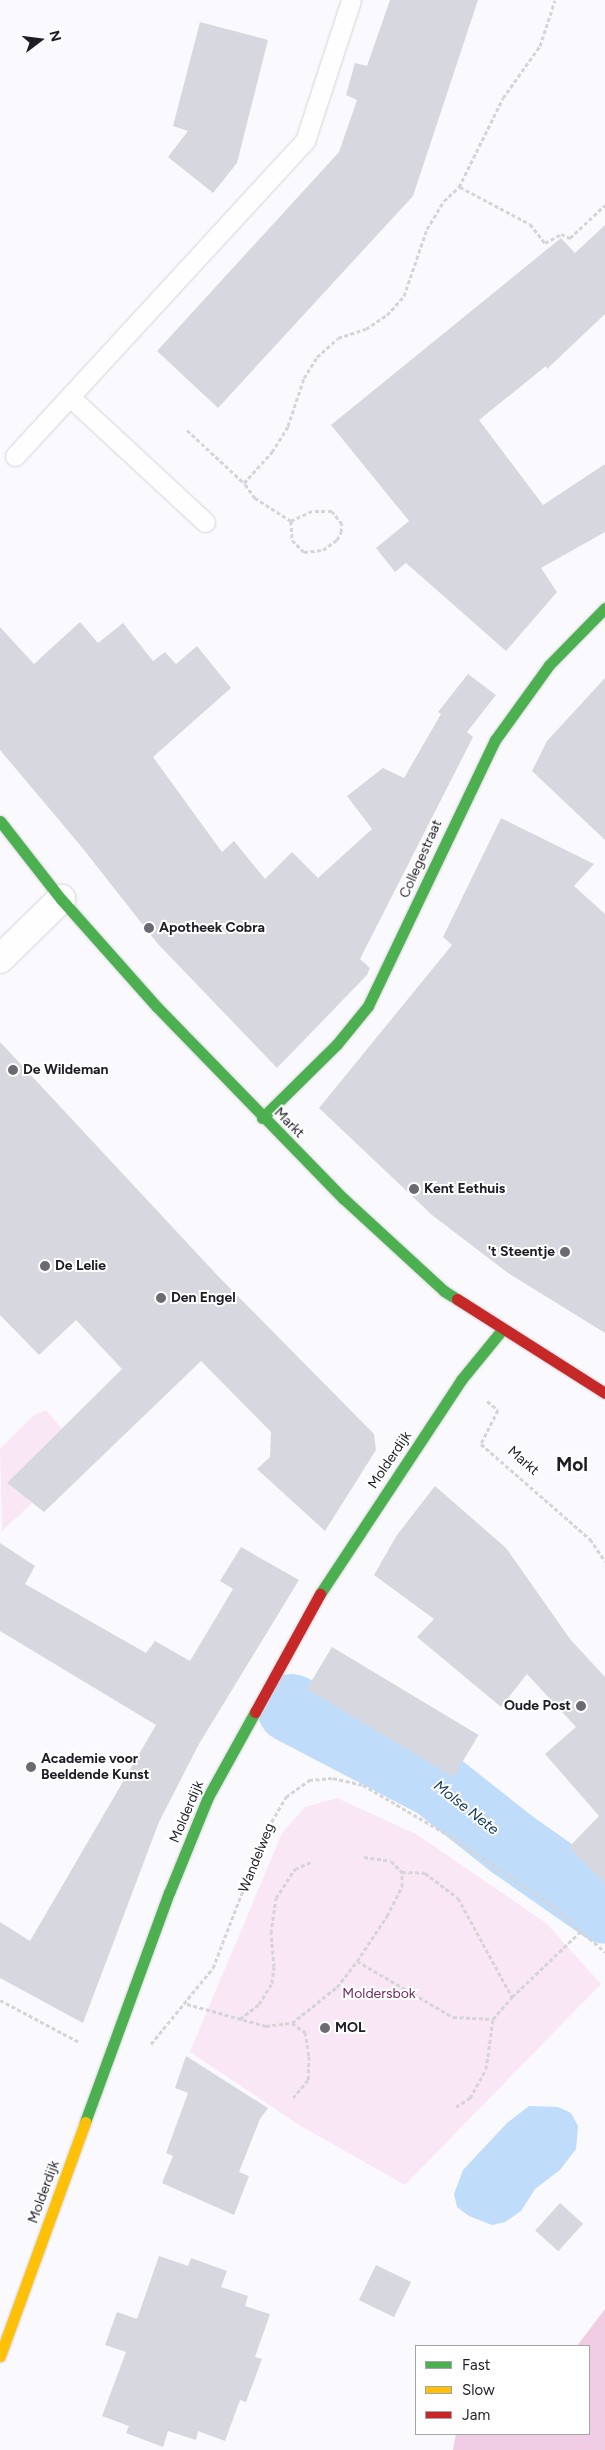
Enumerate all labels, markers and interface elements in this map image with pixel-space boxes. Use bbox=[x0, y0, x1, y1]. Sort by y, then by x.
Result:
north arrow bbox=[15, 15, 65, 65]
text: N bbox=[45, 29, 65, 43]
street label: Collegestraat bbox=[396, 817, 446, 901]
place label: Apotheek Cobra bbox=[159, 920, 265, 936]
marker: Apotheek Cobra bbox=[143, 922, 155, 934]
place label: De Wildeman bbox=[23, 1062, 108, 1078]
marker: De Wildeman bbox=[7, 1064, 19, 1076]
street label: Markt bbox=[270, 1104, 308, 1142]
place label: Kent Eethuis bbox=[424, 1181, 505, 1197]
marker: Kent Eethuis bbox=[408, 1183, 420, 1195]
place label: 't Steentje bbox=[488, 1244, 555, 1260]
marker: 't Steentje bbox=[559, 1246, 571, 1258]
place label: De Lelie bbox=[55, 1258, 106, 1274]
marker: De Lelie bbox=[39, 1260, 51, 1272]
place label: Den Engel bbox=[171, 1290, 236, 1306]
marker: Den Engel bbox=[155, 1292, 167, 1304]
street label: Molderdijk bbox=[365, 1428, 415, 1492]
street label: Markt bbox=[504, 1443, 542, 1479]
district label: Mol bbox=[556, 1454, 588, 1476]
place label: Oude Post bbox=[504, 1698, 571, 1714]
marker: Oude Post bbox=[575, 1700, 587, 1712]
place label: Academie voor Beeldende Kunst bbox=[41, 1751, 149, 1784]
marker: Academie voor Beeldende Kunst bbox=[25, 1761, 37, 1773]
water label: Molse Nete bbox=[430, 1777, 502, 1839]
street label: Molderdijk bbox=[166, 1779, 208, 1845]
street label: Wandelweg bbox=[235, 1821, 279, 1895]
park label: Moldersbok bbox=[342, 1986, 416, 2002]
place label: MOL bbox=[335, 2020, 366, 2036]
marker: MOL bbox=[319, 2022, 331, 2034]
street label: Molderdijk bbox=[25, 2158, 63, 2226]
legend bbox=[415, 2345, 590, 2435]
text: Fast bbox=[462, 2356, 490, 2374]
text: Slow bbox=[462, 2381, 495, 2399]
text: Jam bbox=[462, 2406, 490, 2424]

